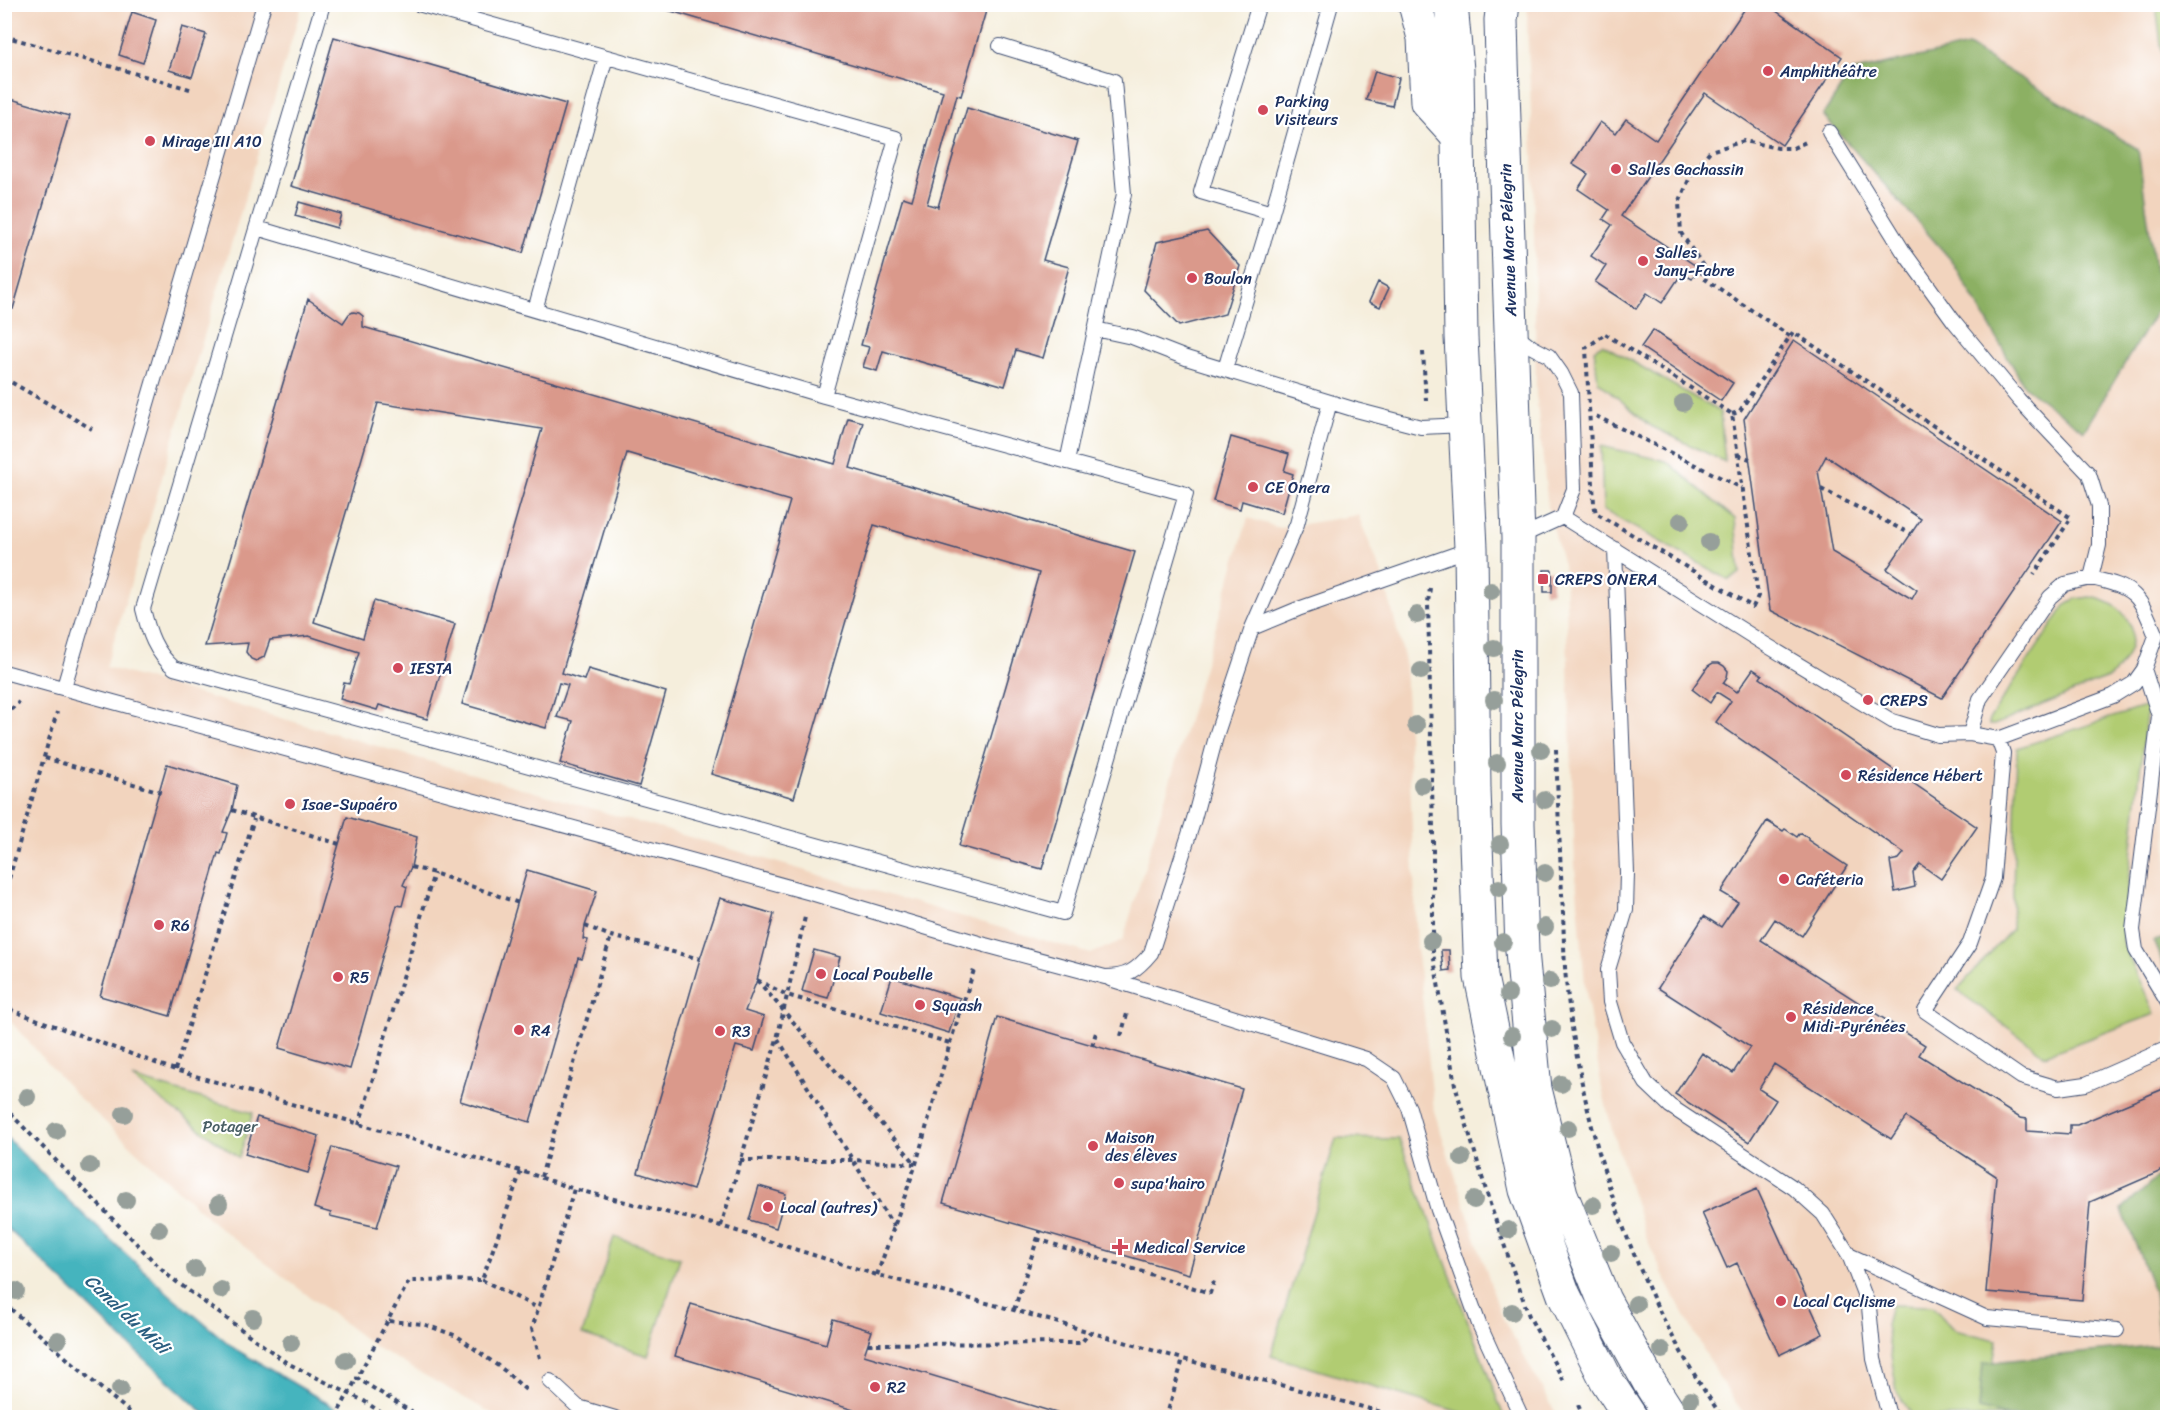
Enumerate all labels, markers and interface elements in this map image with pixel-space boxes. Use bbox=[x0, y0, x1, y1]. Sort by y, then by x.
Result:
place label: Amphithéâtre bbox=[1779, 57, 1877, 86]
marker: Amphithéâtre bbox=[1761, 64, 1775, 78]
place label: Parking Visiteurs bbox=[1275, 87, 1339, 134]
marker: Parking Visiteurs bbox=[1256, 103, 1270, 117]
place label: Mirage III A10 bbox=[162, 127, 262, 156]
marker: Mirage III A10 bbox=[143, 134, 157, 148]
place label: Salles Gachassin bbox=[1628, 155, 1744, 184]
marker: Salles Gachassin bbox=[1609, 162, 1623, 176]
street label: Avenue Marc Pélegrin bbox=[1491, 163, 1525, 318]
place label: Salles Jany-Fabre bbox=[1654, 238, 1735, 285]
marker: Salles Jany-Fabre bbox=[1636, 254, 1650, 268]
place label: Boulon bbox=[1204, 264, 1252, 293]
marker: Boulon bbox=[1185, 271, 1199, 285]
place label: CE Onera bbox=[1265, 473, 1331, 502]
marker: CE Onera bbox=[1246, 480, 1260, 494]
place label: CREPS ONERA bbox=[1555, 565, 1657, 594]
marker: CREPS ONERA bbox=[1536, 572, 1550, 586]
street label: Avenue Marc Pélegrin bbox=[1503, 649, 1532, 804]
place label: IESTA bbox=[409, 654, 452, 683]
marker: IESTA bbox=[391, 661, 405, 675]
place label: CREPS bbox=[1880, 686, 1928, 715]
marker: CREPS bbox=[1861, 693, 1875, 707]
place label: Résidence Hébert bbox=[1858, 761, 1983, 790]
marker: Résidence Hébert bbox=[1839, 768, 1853, 782]
place label: Isae-Supaéro bbox=[301, 790, 397, 819]
marker: Isae-Supaéro bbox=[283, 797, 297, 811]
place label: Caféteria bbox=[1796, 865, 1864, 894]
marker: Caféteria bbox=[1777, 872, 1791, 886]
place label: R6 bbox=[171, 911, 190, 940]
marker: R6 bbox=[152, 918, 166, 932]
place label: Local Poubelle bbox=[833, 960, 933, 989]
place label: R5 bbox=[350, 963, 370, 992]
marker: Local Poubelle bbox=[814, 967, 828, 981]
marker: R5 bbox=[331, 970, 345, 984]
place label: Squash bbox=[932, 991, 982, 1020]
place label: Résidence Midi-Pyrénées bbox=[1803, 994, 1906, 1041]
marker: Squash bbox=[913, 998, 927, 1012]
marker: Résidence Midi-Pyrénées bbox=[1784, 1010, 1798, 1024]
place label: R4 bbox=[531, 1016, 551, 1045]
place label: R3 bbox=[732, 1017, 751, 1046]
marker: R4 bbox=[512, 1023, 526, 1037]
marker: R3 bbox=[713, 1024, 727, 1038]
park label: Potager bbox=[202, 1112, 259, 1141]
place label: Maison des élèves bbox=[1105, 1123, 1178, 1170]
marker: Maison des élèves bbox=[1086, 1139, 1100, 1153]
place label: supa'hairo bbox=[1130, 1169, 1205, 1198]
marker: supa'hairo bbox=[1112, 1176, 1126, 1190]
place label: Local (autres) bbox=[780, 1193, 878, 1222]
marker: Local (autres) bbox=[761, 1200, 775, 1214]
place label: Medical Service bbox=[1134, 1233, 1246, 1262]
marker: Medical Service bbox=[1111, 1238, 1129, 1256]
water label: Canal du Midi bbox=[77, 1266, 180, 1365]
place label: Local Cyclisme bbox=[1793, 1287, 1895, 1316]
marker: Local Cyclisme bbox=[1774, 1294, 1788, 1308]
place label: R2 bbox=[887, 1373, 906, 1402]
marker: R2 bbox=[868, 1380, 882, 1394]

